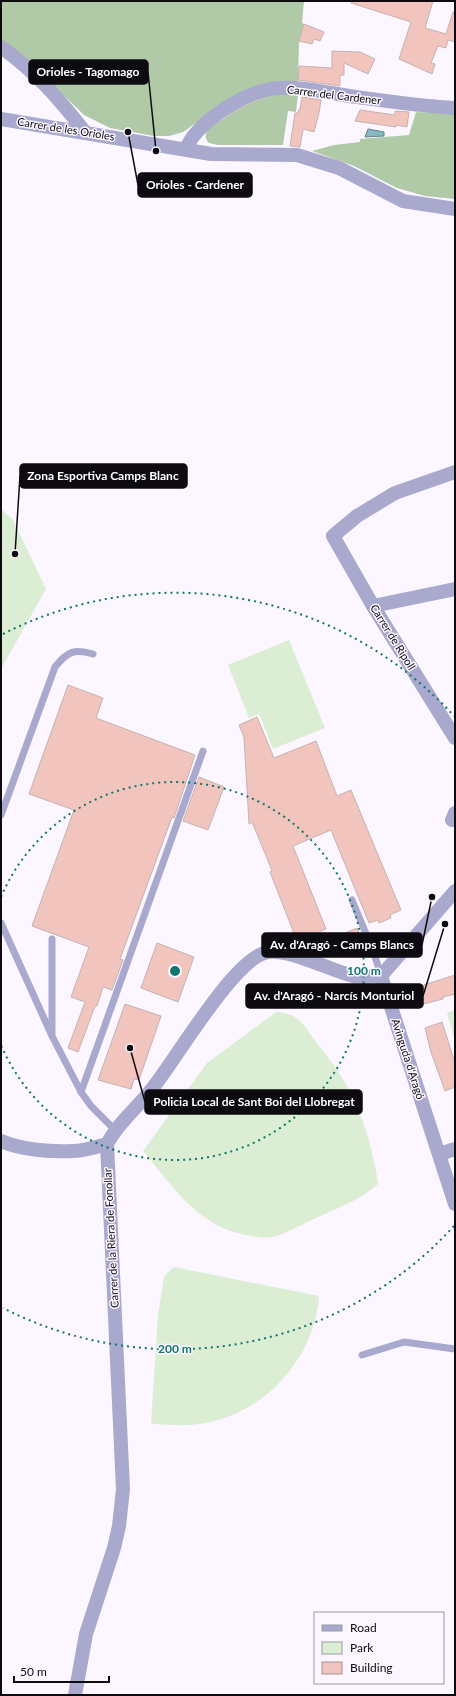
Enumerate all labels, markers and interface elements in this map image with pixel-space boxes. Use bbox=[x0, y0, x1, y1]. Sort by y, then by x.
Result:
callout: Orioles - Tagomago bbox=[29, 60, 148, 84]
text: Orioles - Tagomago bbox=[37, 64, 140, 79]
street label: Carrer del Cardener bbox=[286, 82, 382, 107]
street label: Carrer de les Orioles bbox=[16, 114, 116, 143]
callout: Orioles - Cardener bbox=[138, 173, 252, 197]
text: Orioles - Cardener bbox=[146, 177, 245, 192]
callout: Zona Esportiva Camps Blanc bbox=[20, 464, 187, 488]
text: Zona Esportiva Camps Blanc bbox=[27, 468, 179, 483]
street label: Carrer de Ripoll bbox=[368, 602, 419, 672]
callout: Av. d'Aragó - Camps Blancs bbox=[262, 933, 422, 957]
text: Av. d'Aragó - Camps Blancs bbox=[269, 937, 414, 952]
text: 100 m bbox=[347, 963, 381, 978]
centre of rings bbox=[168, 964, 182, 978]
callout: Av. d'Aragó - Narcís Monturiol bbox=[246, 984, 423, 1008]
text: Av. d'Aragó - Narcís Monturiol bbox=[253, 988, 414, 1003]
street label: Avinguda d'Aragó bbox=[389, 1017, 428, 1101]
callout: Policia Local de Sant Boi del Llobregat bbox=[145, 1090, 362, 1114]
text: Policia Local de Sant Boi del Llobregat bbox=[153, 1094, 355, 1109]
street label: Carrer de la Riera de Fonollar bbox=[100, 1168, 121, 1308]
text: 200 m bbox=[158, 1341, 192, 1356]
legend bbox=[314, 1612, 444, 1684]
text: Road bbox=[350, 1620, 377, 1635]
text: Park bbox=[350, 1640, 374, 1655]
scale bar bbox=[14, 1658, 109, 1684]
text: Building bbox=[350, 1660, 393, 1675]
text: 50 m bbox=[20, 1664, 47, 1679]

